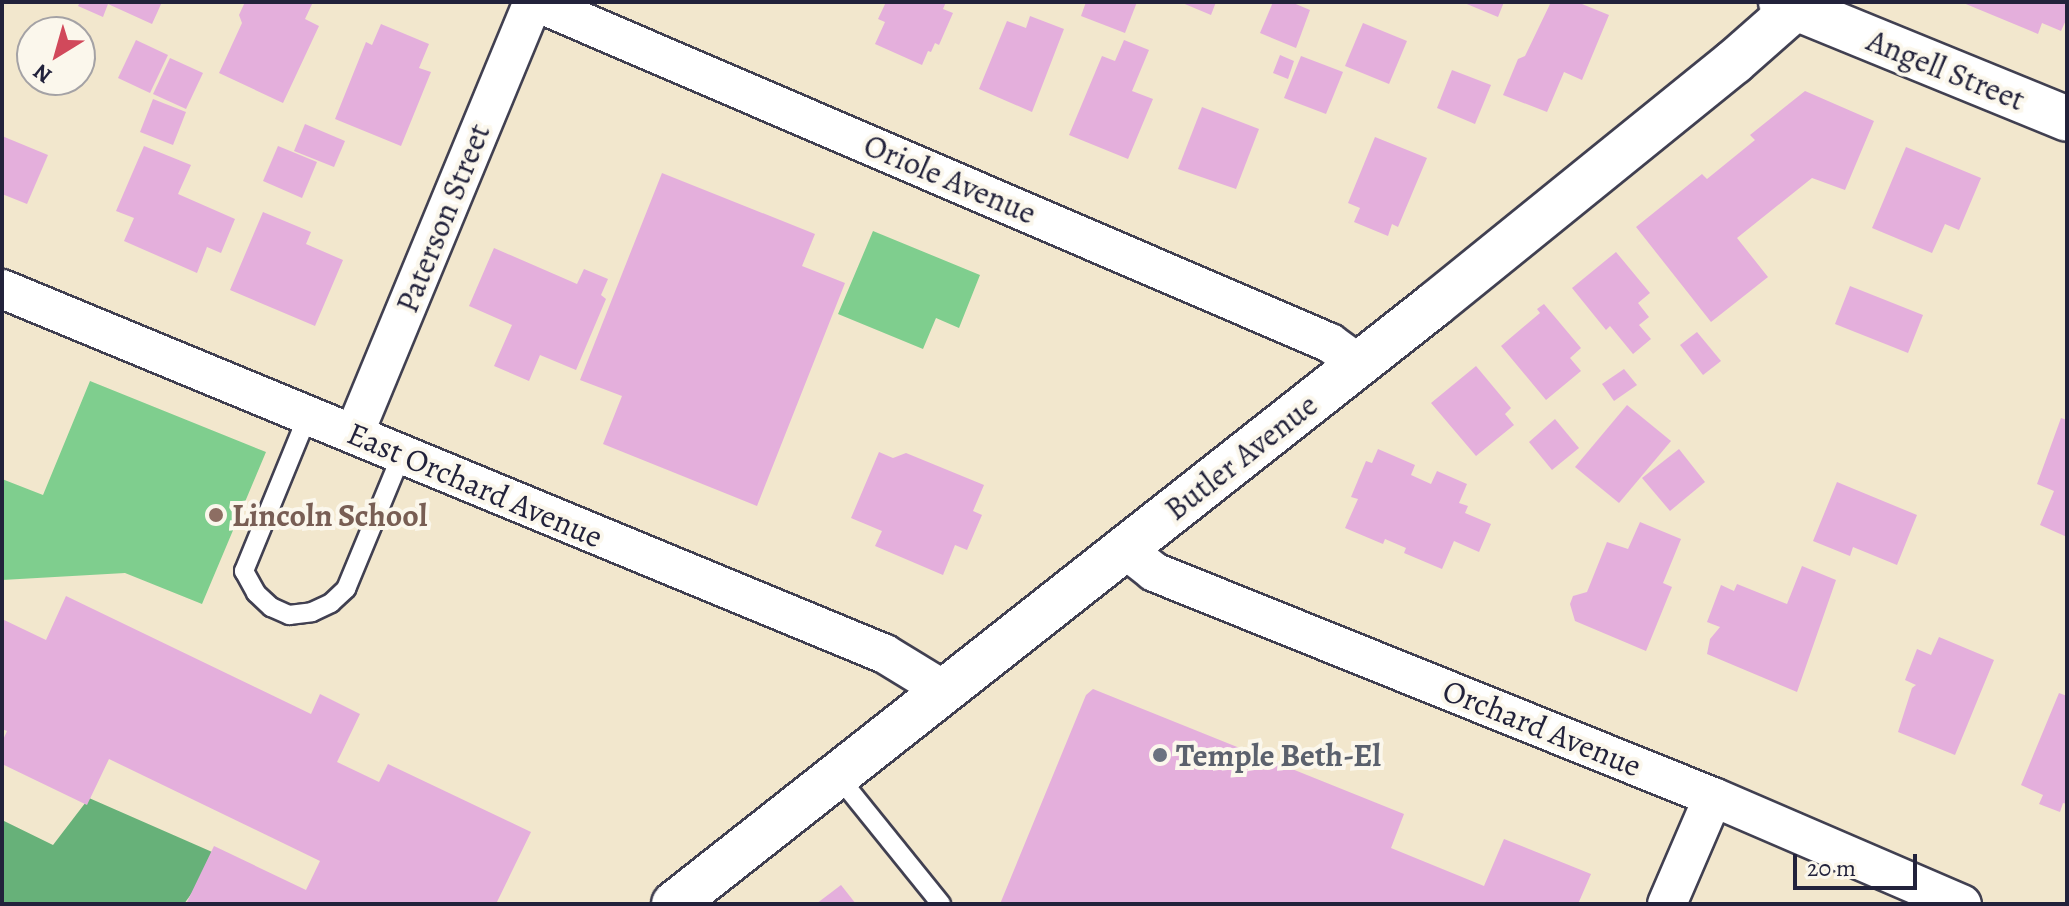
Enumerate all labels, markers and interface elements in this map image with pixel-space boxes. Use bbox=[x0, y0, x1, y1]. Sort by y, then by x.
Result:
north arrow bbox=[16, 16, 96, 96]
street label: Angell Street bbox=[1862, 21, 2030, 119]
text: N bbox=[27, 57, 58, 90]
street label: Paterson Street bbox=[388, 118, 498, 318]
street label: Oriole Avenue bbox=[858, 126, 1042, 232]
street label: Butler Avenue bbox=[1157, 386, 1325, 528]
street label: East Orchard Avenue bbox=[342, 414, 608, 556]
place label: Lincoln School bbox=[232, 496, 427, 534]
marker: Lincoln School bbox=[207, 506, 225, 524]
street label: Orchard Avenue bbox=[1437, 671, 1647, 785]
place label: Temple Beth-El bbox=[1176, 736, 1381, 774]
marker: Temple Beth-El bbox=[1151, 746, 1169, 764]
scale bar bbox=[1797, 838, 1921, 888]
text: 20 m bbox=[1807, 852, 1856, 884]

